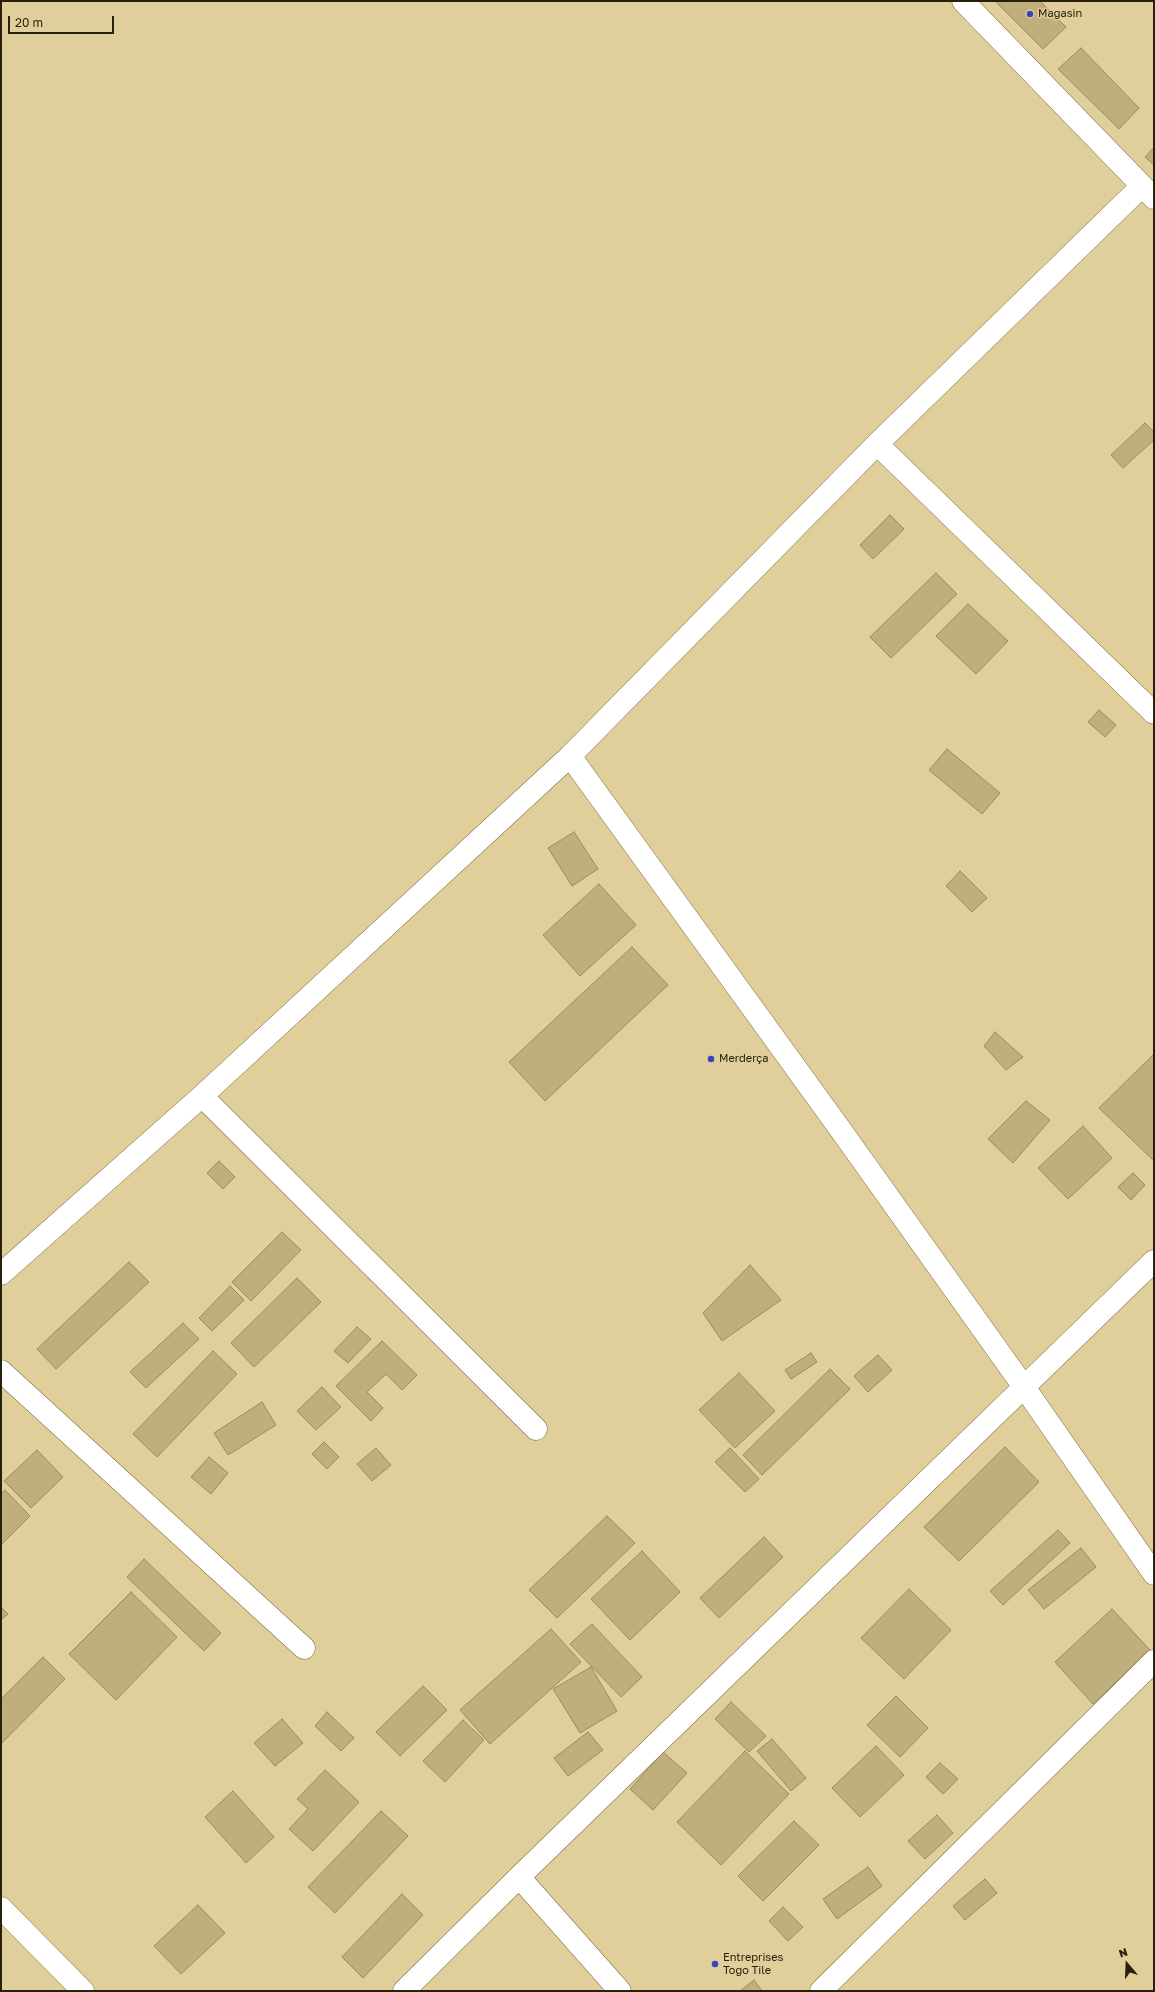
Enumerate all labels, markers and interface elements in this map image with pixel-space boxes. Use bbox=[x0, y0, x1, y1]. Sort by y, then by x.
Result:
place label: Magasin bbox=[1038, 7, 1082, 21]
scale bar bbox=[10, 8, 116, 34]
marker: Magasin bbox=[1025, 9, 1035, 19]
text: 20 m bbox=[15, 15, 43, 30]
place label: Merderça bbox=[719, 1052, 769, 1066]
marker: Merderça bbox=[706, 1054, 716, 1064]
north arrow bbox=[1107, 1944, 1147, 1984]
text: N bbox=[1117, 1945, 1129, 1960]
place label: Entreprises Togo Tile bbox=[723, 1951, 783, 1977]
marker: Entreprises Togo Tile bbox=[710, 1959, 720, 1969]

